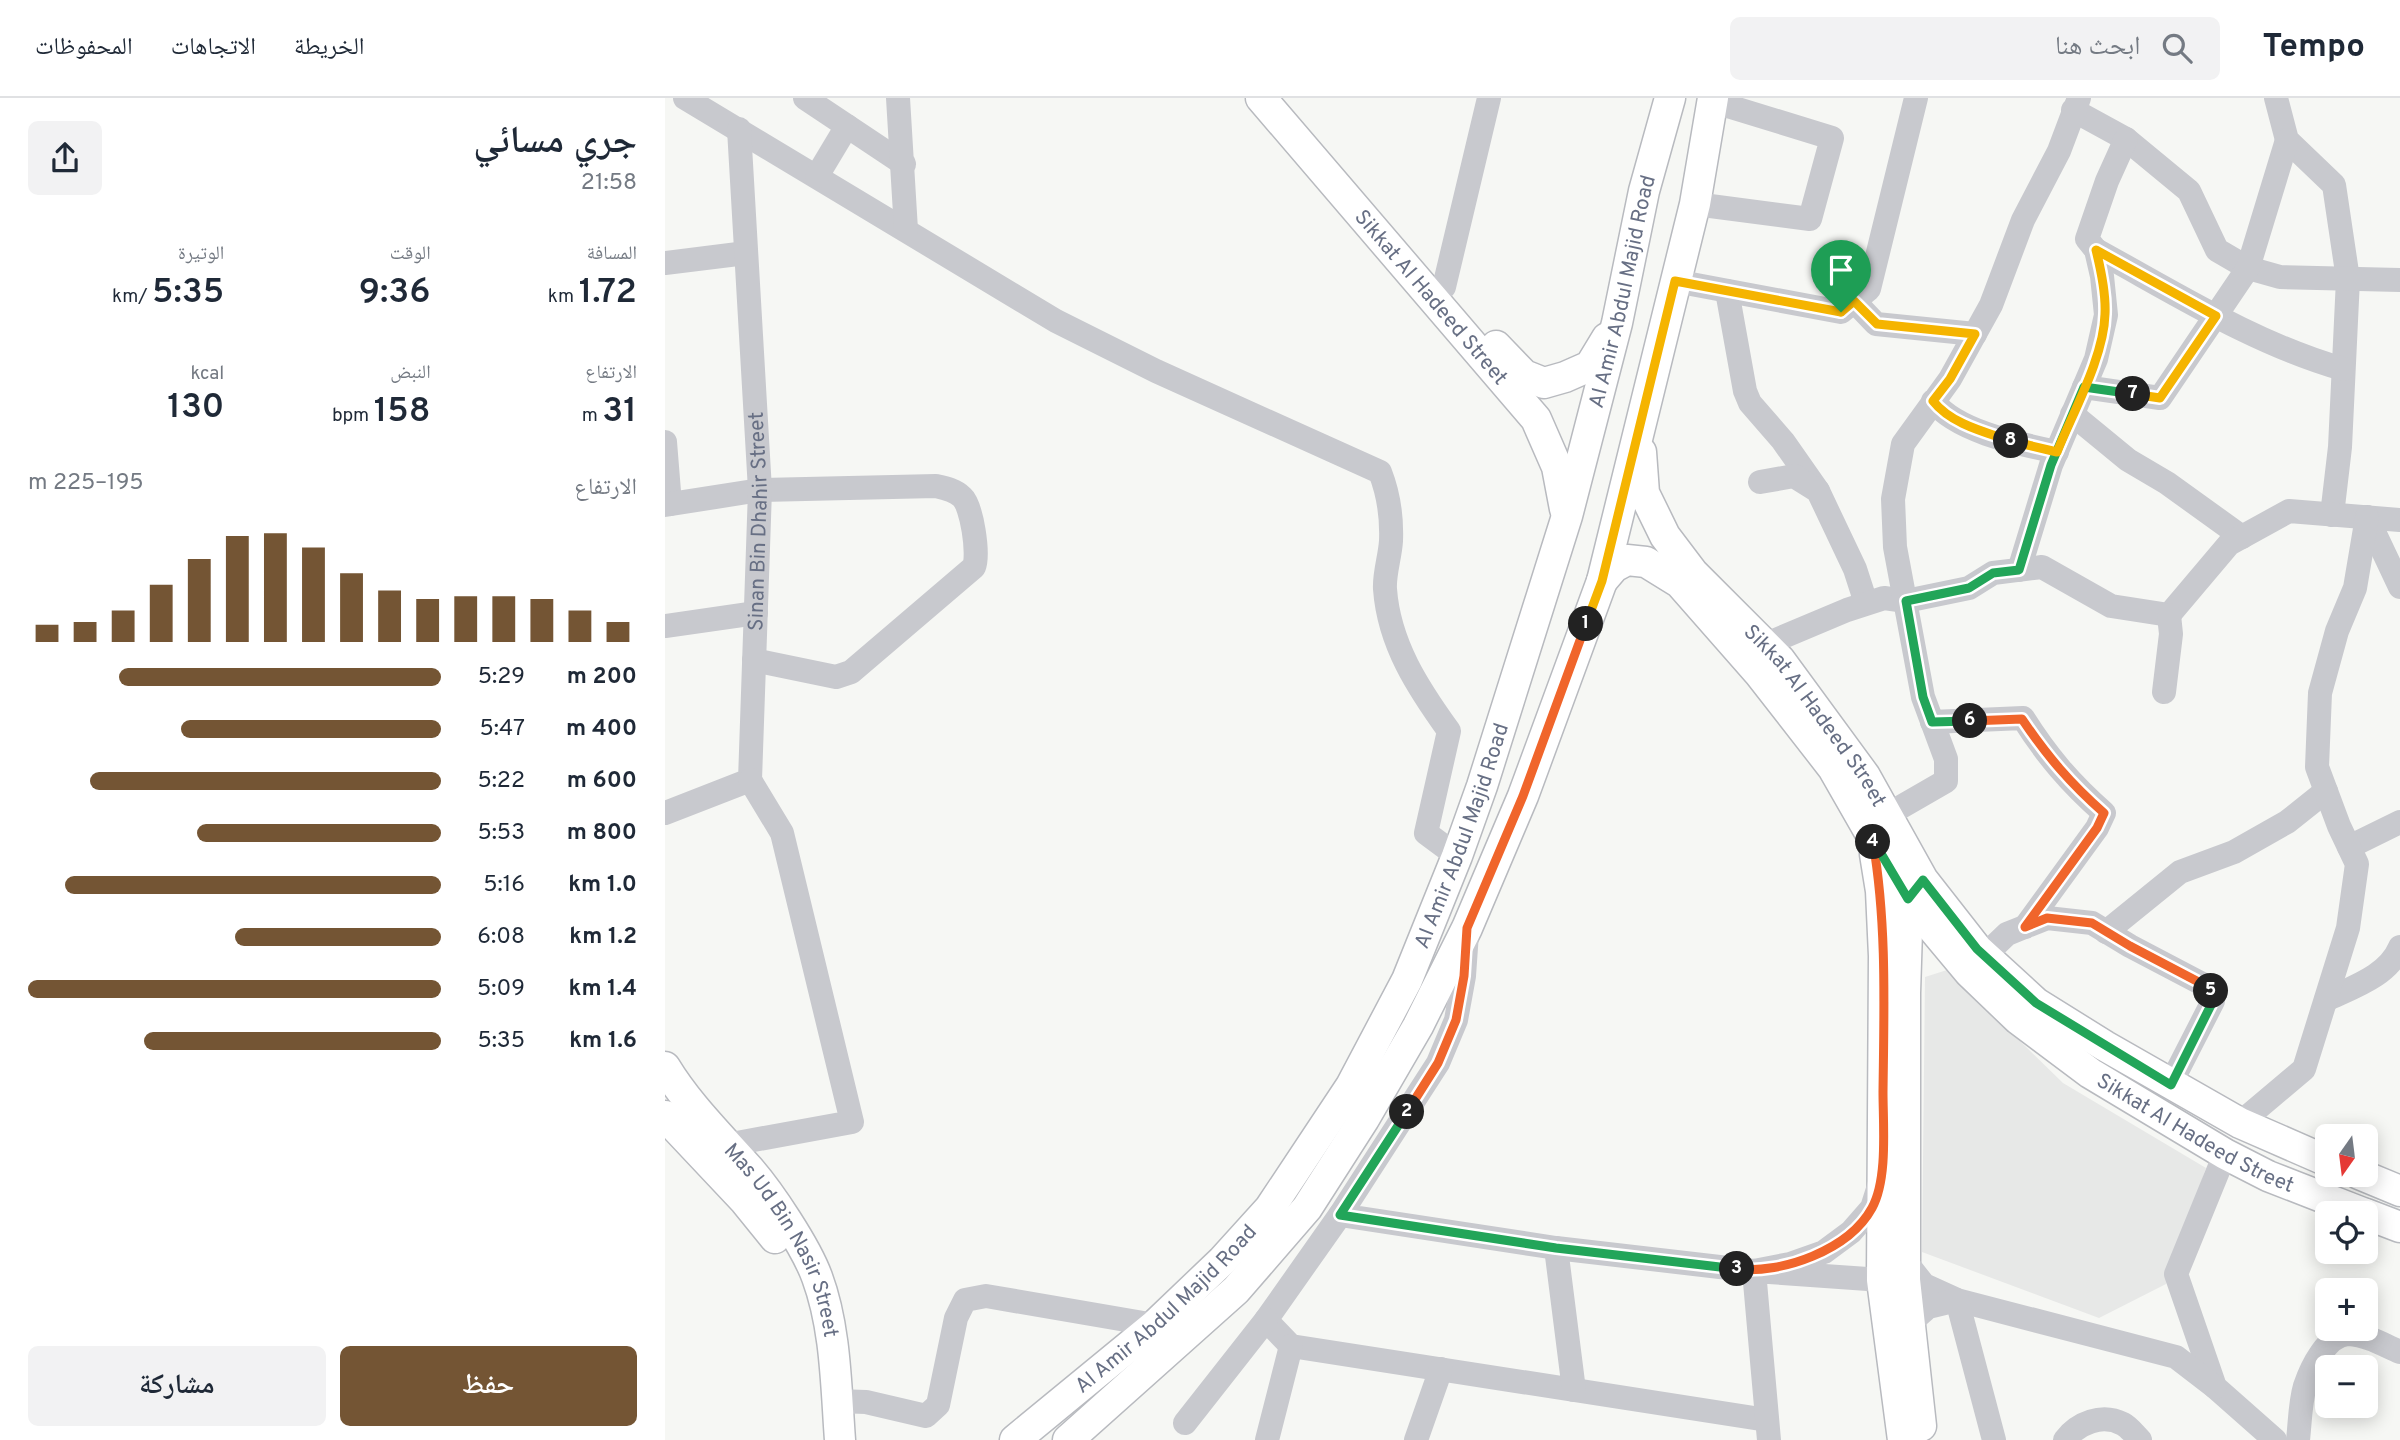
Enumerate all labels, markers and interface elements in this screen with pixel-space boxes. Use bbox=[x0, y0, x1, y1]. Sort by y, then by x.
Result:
search box bbox=[1730, 17, 2220, 80]
text: Tempo bbox=[2262, 27, 2365, 69]
icon: search bbox=[2158, 29, 2196, 67]
text: ابحث هنا bbox=[2055, 31, 2140, 64]
text: المحفوظات bbox=[35, 33, 133, 63]
text: الاتجاهات bbox=[171, 33, 256, 63]
text: الخريطة bbox=[294, 33, 365, 63]
text: جري مسائي bbox=[473, 118, 637, 167]
button: share bbox=[28, 121, 102, 195]
text: 21:58 bbox=[581, 169, 637, 198]
street label: Al Amir Abdul Majid Road bbox=[1584, 172, 1663, 411]
street label: Sikkat Al Hadeed Street bbox=[1348, 205, 1513, 391]
pin bbox=[1811, 240, 1871, 312]
text: الوتيرة bbox=[178, 242, 224, 266]
text: الوقت bbox=[390, 242, 431, 266]
text: المسافة bbox=[587, 242, 637, 266]
icon: arrive bbox=[1822, 251, 1860, 289]
text: 5:35 bbox=[152, 271, 224, 315]
text: 9:36 bbox=[359, 271, 431, 315]
text: 1.72 bbox=[579, 271, 637, 315]
text: /km bbox=[112, 285, 152, 309]
text: km bbox=[548, 285, 579, 309]
text: النبض bbox=[390, 361, 431, 385]
text: الارتفاع bbox=[585, 361, 637, 385]
text: kcal bbox=[191, 362, 224, 386]
pin: 7 bbox=[2115, 376, 2151, 412]
text: 7 bbox=[2127, 381, 2138, 405]
text: 130 bbox=[167, 386, 224, 430]
text: 158 bbox=[374, 390, 431, 434]
text: 31 bbox=[602, 390, 637, 434]
text: bpm bbox=[332, 404, 374, 428]
text: m bbox=[582, 404, 602, 428]
street label: Sinan Bin Dhahir Street bbox=[743, 411, 775, 631]
pin: 8 bbox=[1993, 424, 2029, 458]
text: 8 bbox=[2005, 428, 2016, 452]
text: 195–225 m bbox=[28, 469, 144, 498]
text: الارتفاع bbox=[574, 474, 637, 503]
pin: 1 bbox=[1569, 606, 1604, 642]
text: 1 bbox=[1582, 611, 1589, 635]
street label: Sikkat Al Hadeed Street bbox=[1737, 619, 1892, 812]
text: 5:29 bbox=[478, 663, 525, 692]
text: 200 m bbox=[567, 663, 637, 692]
pin: 6 bbox=[1953, 704, 1987, 738]
text: 6 bbox=[1964, 708, 1975, 732]
text: 5:47 bbox=[479, 715, 525, 744]
text: 400 m bbox=[566, 715, 637, 744]
street label: Al Amir Abdul Majid Road bbox=[1409, 720, 1516, 953]
text: 5:22 bbox=[477, 767, 525, 796]
text: 600 m bbox=[567, 767, 637, 796]
text: 5:53 bbox=[477, 819, 525, 848]
text: 800 m bbox=[567, 819, 637, 848]
pin: 4 bbox=[1855, 824, 1891, 860]
text: 4 bbox=[1866, 829, 1879, 853]
text: 5:16 bbox=[483, 871, 525, 900]
text: 1.0 km bbox=[568, 871, 637, 900]
text: 6:08 bbox=[477, 923, 525, 952]
text: 1.2 km bbox=[569, 923, 637, 952]
pin: 5 bbox=[2193, 974, 2229, 1008]
text: 5:09 bbox=[477, 975, 525, 1004]
text: 1.4 km bbox=[569, 975, 637, 1004]
text: 5 bbox=[2205, 978, 2216, 1002]
text: 5:35 bbox=[477, 1027, 525, 1056]
text: 1.6 km bbox=[569, 1027, 637, 1056]
street label: Sikkat Al Hadeed Street bbox=[2091, 1068, 2298, 1200]
pin: 2 bbox=[1389, 1094, 1425, 1130]
text: 2 bbox=[1401, 1099, 1412, 1123]
north arrow bbox=[2315, 1124, 2378, 1186]
map controls bbox=[2315, 1124, 2378, 1418]
street label: Mas Ud Bin Nasir Street bbox=[717, 1138, 843, 1339]
button: locate bbox=[2315, 1201, 2378, 1264]
street label: Al Amir Abdul Majid Road bbox=[1070, 1219, 1263, 1400]
pin: 3 bbox=[1719, 1252, 1755, 1286]
text: 3 bbox=[1731, 1256, 1742, 1280]
button: + bbox=[2315, 1278, 2378, 1341]
button: مشاركة bbox=[28, 1346, 326, 1426]
button: حفظ bbox=[340, 1346, 637, 1426]
button: − bbox=[2315, 1355, 2378, 1418]

